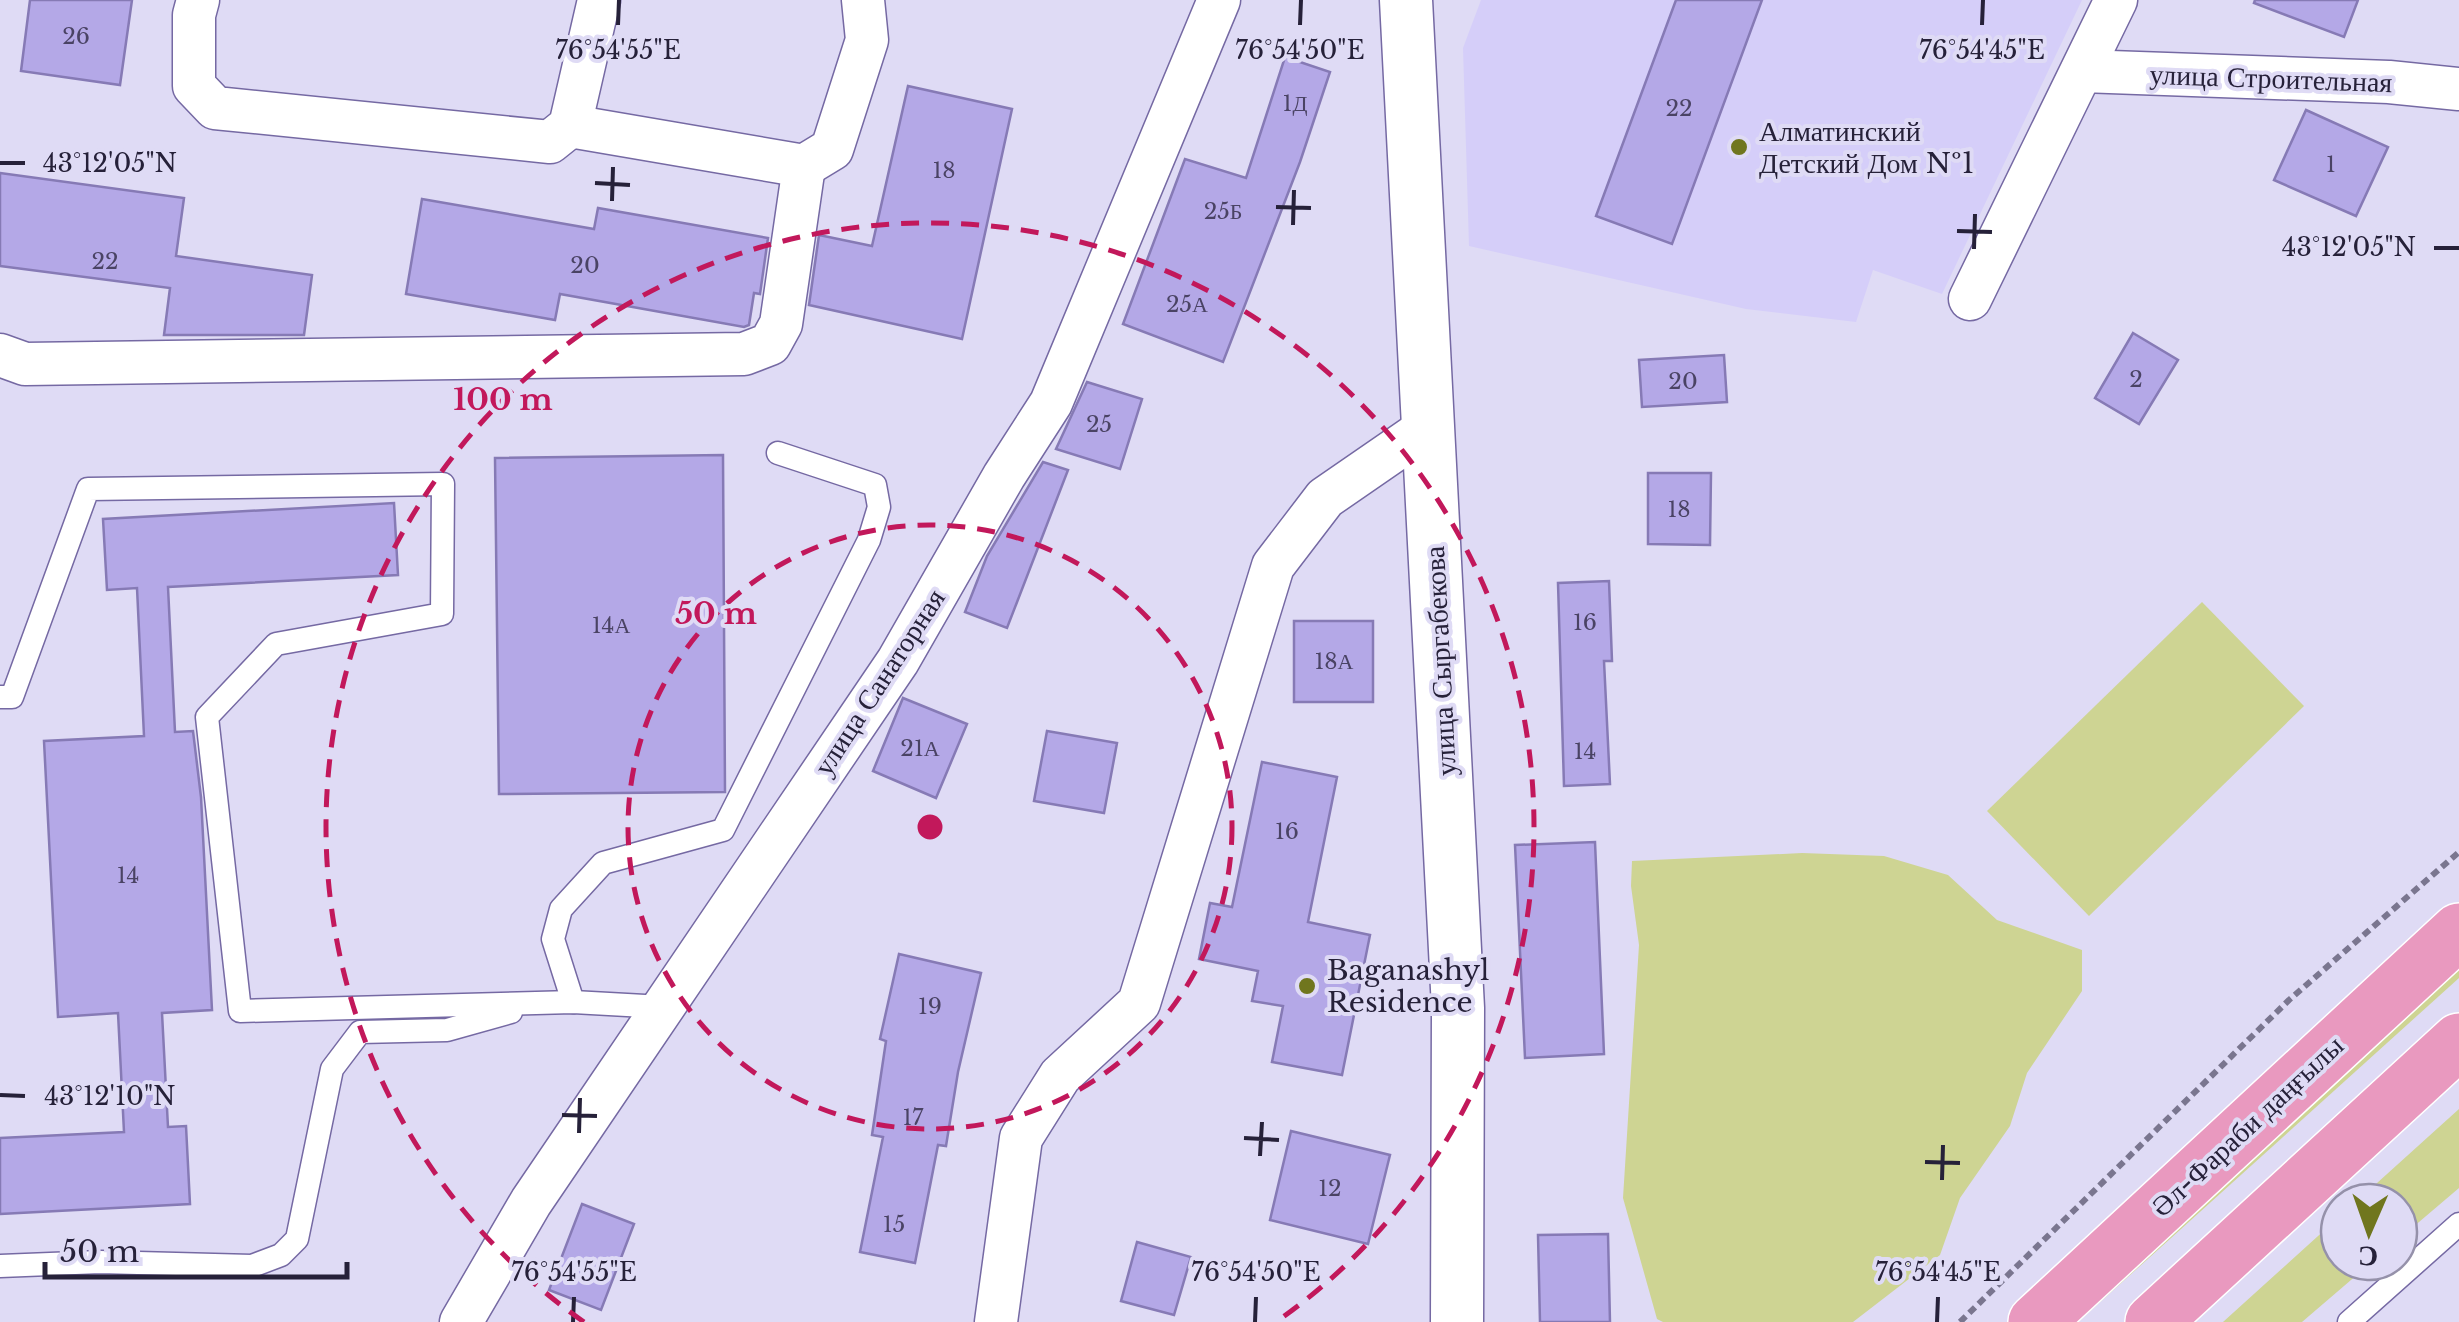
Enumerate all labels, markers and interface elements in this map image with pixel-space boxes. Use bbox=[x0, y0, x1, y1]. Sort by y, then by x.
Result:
house number: 26 bbox=[62, 23, 90, 50]
text: 76°54'55"E bbox=[555, 35, 681, 66]
text: 76°54'50"E bbox=[1235, 35, 1365, 66]
text: 76°54'45"E bbox=[1919, 35, 2045, 66]
street label: улица Строительная bbox=[2149, 57, 2393, 100]
house number: 1Д bbox=[1283, 90, 1307, 117]
house number: 22 bbox=[1665, 95, 1693, 122]
place label: Алматинский Детский Дом №1 bbox=[1759, 114, 1974, 181]
marker: Алматинский Детский Дом №1 bbox=[1728, 136, 1750, 158]
text: 43°12'05"N bbox=[43, 148, 177, 179]
house number: 1 bbox=[2326, 151, 2336, 178]
house number: 18 bbox=[932, 157, 956, 184]
house number: 25Б bbox=[1204, 198, 1242, 225]
text: 43°12'05"N bbox=[2282, 232, 2416, 263]
house number: 22 bbox=[91, 248, 119, 275]
house number: 20 bbox=[570, 252, 600, 279]
house number: 25А bbox=[1166, 291, 1208, 318]
house number: 2 bbox=[2129, 366, 2143, 393]
house number: 20 bbox=[1668, 368, 1698, 395]
text: 100 m bbox=[453, 381, 553, 418]
house number: 25 bbox=[1086, 411, 1112, 438]
house number: 18 bbox=[1667, 496, 1691, 523]
street label: улица Сыргабекова bbox=[1417, 544, 1464, 777]
street label: улица Санаторная bbox=[806, 582, 953, 782]
text: 50 m bbox=[675, 595, 757, 632]
house number: 16 bbox=[1573, 609, 1597, 636]
house number: 14А bbox=[592, 612, 630, 639]
house number: 18А bbox=[1314, 648, 1354, 675]
house number: 21А bbox=[900, 735, 940, 762]
house number: 14 bbox=[1574, 738, 1596, 765]
centre of rings bbox=[912, 809, 948, 845]
house number: 16 bbox=[1275, 818, 1299, 845]
house number: 14 bbox=[117, 862, 139, 889]
place label: Baganashyl Residence bbox=[1327, 953, 1489, 1020]
marker: Baganashyl Residence bbox=[1296, 975, 1318, 997]
house number: 19 bbox=[918, 993, 942, 1020]
street label: Әл-Фараби даңғылы bbox=[2144, 1028, 2351, 1224]
text: 43°12'10"N bbox=[44, 1081, 176, 1112]
house number: 17 bbox=[903, 1104, 924, 1131]
house number: 12 bbox=[1318, 1175, 1342, 1202]
north arrow bbox=[2319, 1182, 2419, 1282]
house number: 15 bbox=[883, 1211, 905, 1238]
scale bar bbox=[45, 1217, 348, 1279]
text: 50 m bbox=[60, 1233, 139, 1270]
text: С bbox=[2357, 1239, 2379, 1274]
text: 76°54'55"E bbox=[511, 1257, 637, 1288]
text: 76°54'50"E bbox=[1191, 1257, 1321, 1288]
text: 76°54'45"E bbox=[1875, 1257, 2001, 1288]

